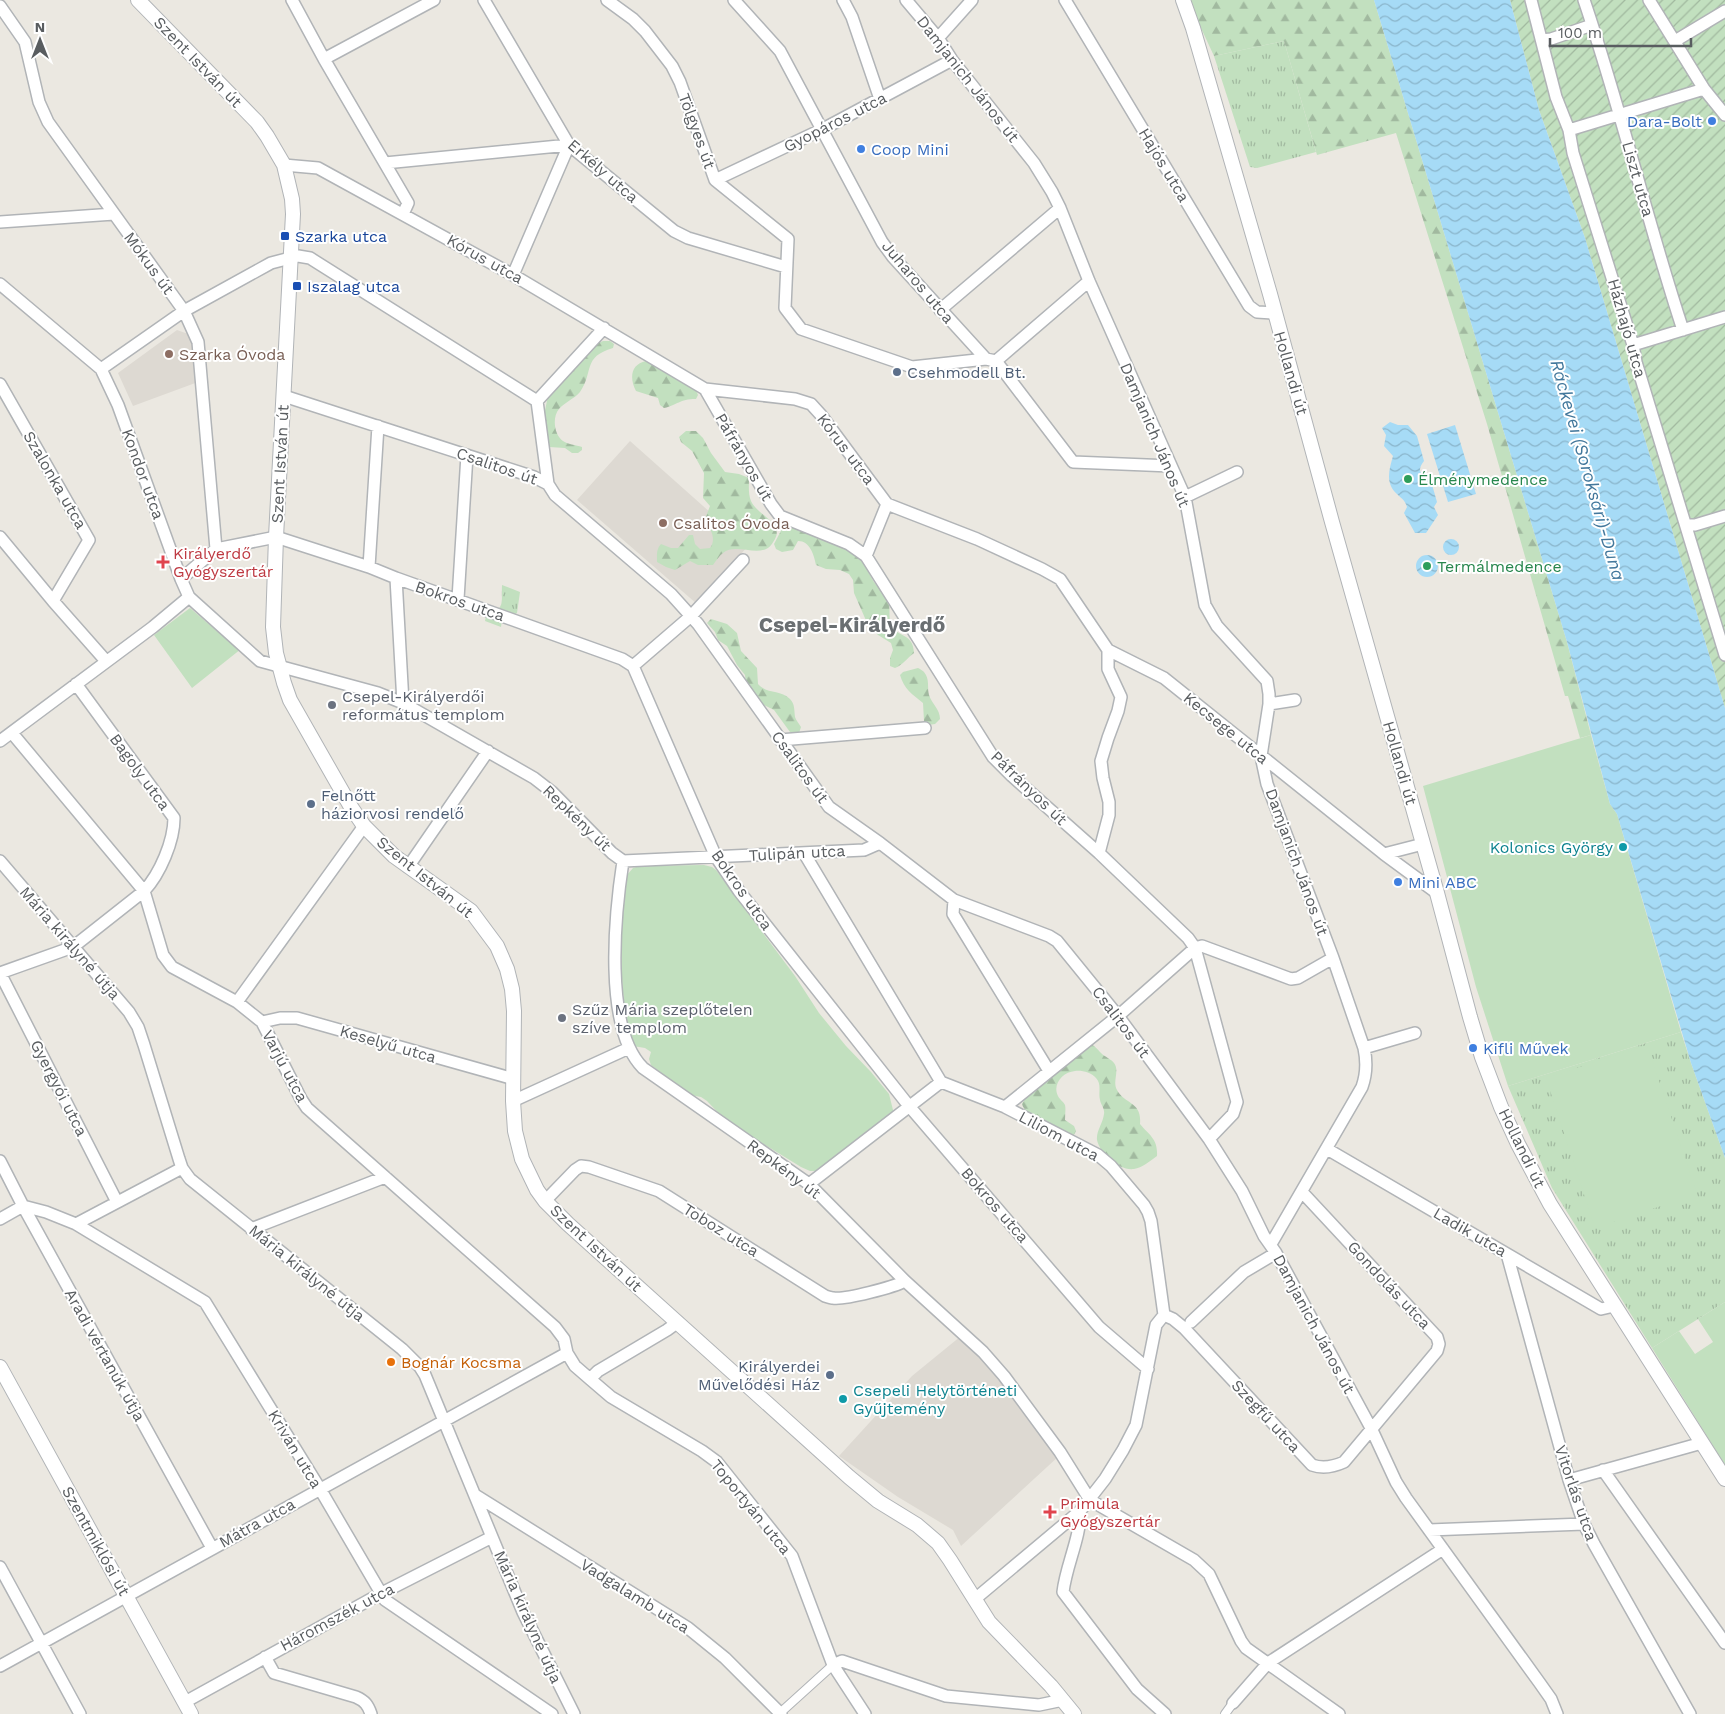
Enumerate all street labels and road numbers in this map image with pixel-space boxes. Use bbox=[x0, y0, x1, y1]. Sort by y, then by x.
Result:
street label: Damjanich János út bbox=[913, 12, 1023, 146]
street label: Szent István út bbox=[150, 13, 246, 111]
street label: Gyopáros utca bbox=[780, 88, 890, 156]
street label: Tölgyes út bbox=[675, 91, 720, 172]
street label: Hajós utca bbox=[1134, 125, 1194, 205]
street label: Erkély utca bbox=[564, 135, 642, 207]
street label: Liszt utca bbox=[1618, 139, 1658, 219]
street label: Mókus út bbox=[120, 228, 178, 298]
street label: Kórus utca bbox=[444, 230, 526, 288]
street label: Juharos utca bbox=[878, 237, 958, 327]
street label: Házhajó utca bbox=[1604, 276, 1650, 380]
street label: Hollandi út bbox=[1270, 329, 1312, 417]
street label: Damjanich János út bbox=[1116, 360, 1194, 510]
street label: Szent István út bbox=[267, 404, 293, 524]
street label: Páfrányos út bbox=[711, 410, 777, 505]
street label: Kórus utca bbox=[813, 410, 879, 488]
street label: Kondor utca bbox=[118, 426, 168, 522]
street label: Szalonka utca bbox=[19, 428, 91, 532]
street label: Csalitos út bbox=[454, 443, 540, 489]
street label: Bokros utca bbox=[413, 577, 507, 625]
street label: Kecsege utca bbox=[1180, 688, 1272, 768]
street label: Hollandi út bbox=[1379, 719, 1421, 807]
street label: Csalitos út bbox=[768, 727, 833, 807]
street label: Bagoly utca bbox=[106, 730, 174, 814]
street label: Páfrányos út bbox=[987, 747, 1071, 829]
street label: Repkény út bbox=[539, 781, 615, 855]
street label: Damjanich János út bbox=[1262, 786, 1333, 938]
street label: Szent István út bbox=[373, 832, 477, 922]
street label: Tulipán utca bbox=[748, 841, 846, 865]
street label: Bokros utca bbox=[707, 846, 777, 934]
street label: Mária királyné útja bbox=[16, 883, 124, 1003]
street label: Csalitos út bbox=[1088, 983, 1154, 1062]
street label: Keselyű utca bbox=[338, 1021, 438, 1067]
street label: Varjú utca bbox=[258, 1027, 312, 1105]
street label: Gyergyói utca bbox=[27, 1037, 91, 1139]
street label: Hollandi út bbox=[1495, 1105, 1550, 1191]
street label: Liliom utca bbox=[1016, 1107, 1102, 1165]
street label: Repkény út bbox=[743, 1135, 825, 1203]
street label: Bokros utca bbox=[957, 1163, 1033, 1247]
street label: Toboz utca bbox=[680, 1199, 762, 1261]
street label: Szent István út bbox=[546, 1201, 646, 1296]
street label: Ladik utca bbox=[1430, 1203, 1510, 1261]
street label: Mária királyné útja bbox=[245, 1220, 369, 1326]
street label: Gondolás utca bbox=[1343, 1237, 1435, 1333]
street label: Damjanich János út bbox=[1269, 1251, 1359, 1397]
street label: Aradi vértanúk útja bbox=[61, 1285, 149, 1425]
street label: Szegfű utca bbox=[1227, 1376, 1305, 1456]
street label: Kriván utca bbox=[264, 1406, 326, 1492]
street label: Vitorlás utca bbox=[1551, 1443, 1601, 1543]
street label: Toportyán utca bbox=[707, 1456, 795, 1558]
street label: Szentmiklósi út bbox=[58, 1483, 134, 1599]
street label: Mátra utca bbox=[216, 1494, 298, 1552]
street label: Mária királyné útja bbox=[490, 1548, 566, 1686]
street label: Vadgalamb utca bbox=[577, 1555, 693, 1637]
street label: Háromszék utca bbox=[277, 1579, 397, 1655]

